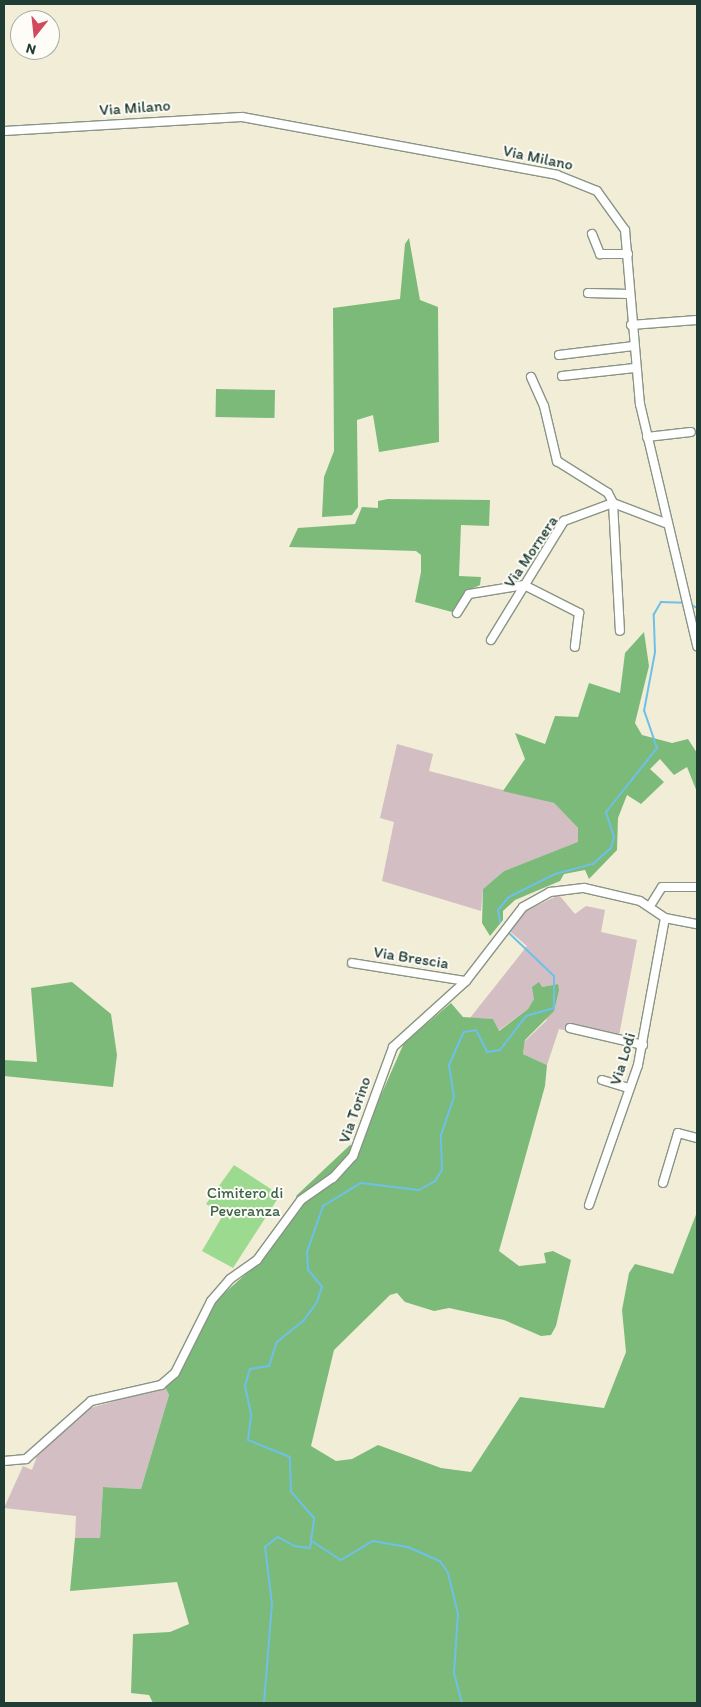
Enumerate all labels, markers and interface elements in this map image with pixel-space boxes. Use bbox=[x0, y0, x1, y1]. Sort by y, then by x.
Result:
north arrow bbox=[10, 10, 60, 60]
text: N bbox=[24, 39, 38, 58]
street label: Via Milano bbox=[99, 96, 171, 120]
street label: Via Milano bbox=[501, 141, 575, 175]
street label: Via Mornera bbox=[500, 512, 562, 592]
street label: Via Brescia bbox=[372, 943, 450, 973]
street label: Via Lodi bbox=[606, 1030, 640, 1088]
street label: Via Torino bbox=[335, 1075, 375, 1145]
park label: Cimitero di Peveranza bbox=[207, 1183, 283, 1221]

